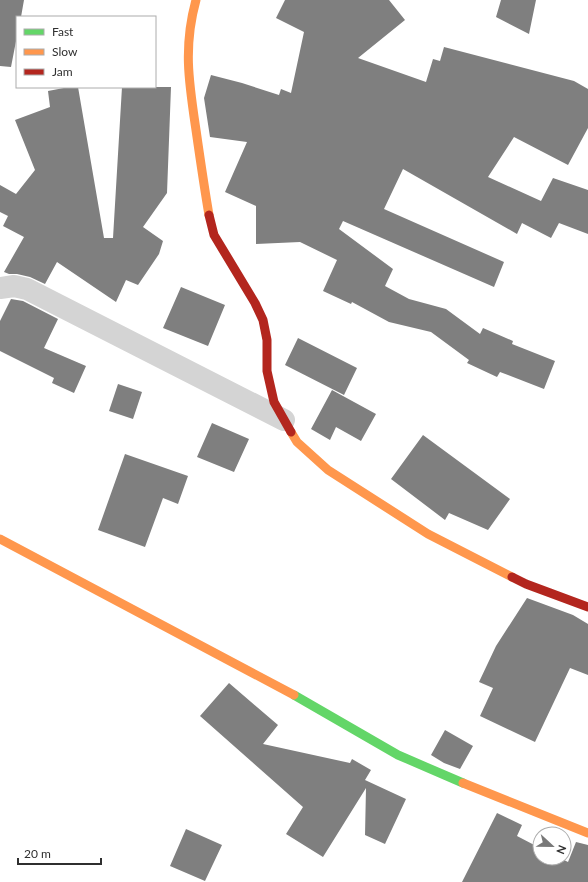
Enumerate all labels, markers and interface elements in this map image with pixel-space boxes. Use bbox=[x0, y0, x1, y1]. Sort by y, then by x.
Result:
legend bbox=[16, 16, 156, 88]
text: Fast bbox=[52, 24, 74, 39]
text: Slow bbox=[52, 44, 78, 59]
text: Jam bbox=[52, 64, 73, 79]
north arrow bbox=[532, 826, 572, 866]
scale bar bbox=[18, 840, 101, 866]
text: N bbox=[554, 844, 569, 856]
text: 20 m bbox=[24, 846, 51, 861]

